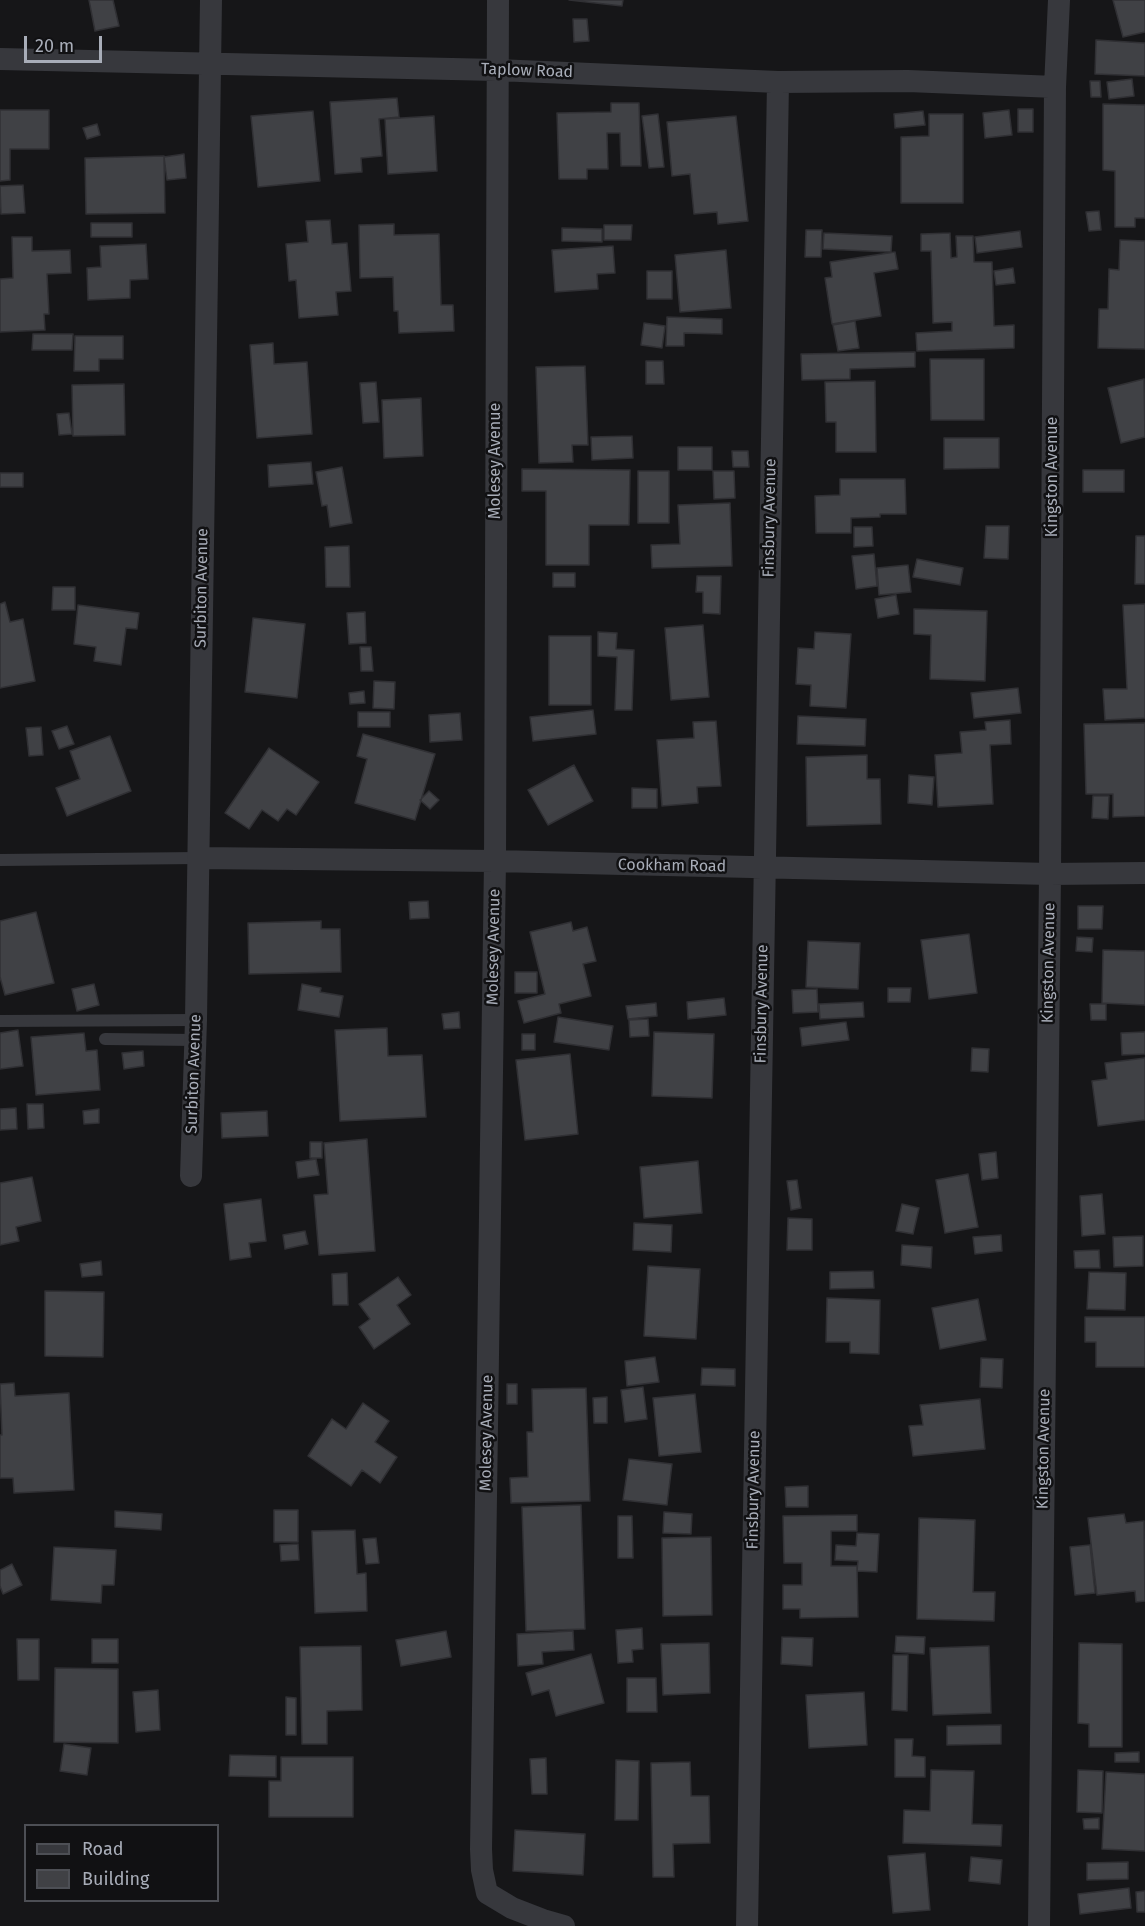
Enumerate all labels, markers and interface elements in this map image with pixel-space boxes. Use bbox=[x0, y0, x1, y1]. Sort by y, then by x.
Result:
scale bar bbox=[27, 24, 105, 62]
text: 20 m bbox=[35, 35, 74, 57]
street label: Taplow Road bbox=[481, 60, 573, 82]
street label: Molesey Avenue bbox=[486, 403, 506, 519]
street label: Kingston Avenue bbox=[1043, 417, 1063, 537]
street label: Finsbury Avenue bbox=[759, 458, 781, 578]
street label: Surbiton Avenue bbox=[191, 528, 213, 648]
street label: Cookham Road bbox=[618, 855, 726, 877]
street label: Molesey Avenue bbox=[483, 889, 505, 1005]
street label: Kingston Avenue bbox=[1038, 903, 1060, 1023]
street label: Finsbury Avenue bbox=[751, 944, 773, 1064]
street label: Surbiton Avenue bbox=[182, 1014, 206, 1134]
street label: Molesey Avenue bbox=[476, 1375, 498, 1491]
street label: Kingston Avenue bbox=[1033, 1389, 1055, 1509]
street label: Finsbury Avenue bbox=[743, 1430, 765, 1550]
legend bbox=[24, 1824, 219, 1902]
text: Road bbox=[82, 1838, 124, 1860]
text: Building bbox=[82, 1868, 149, 1890]

